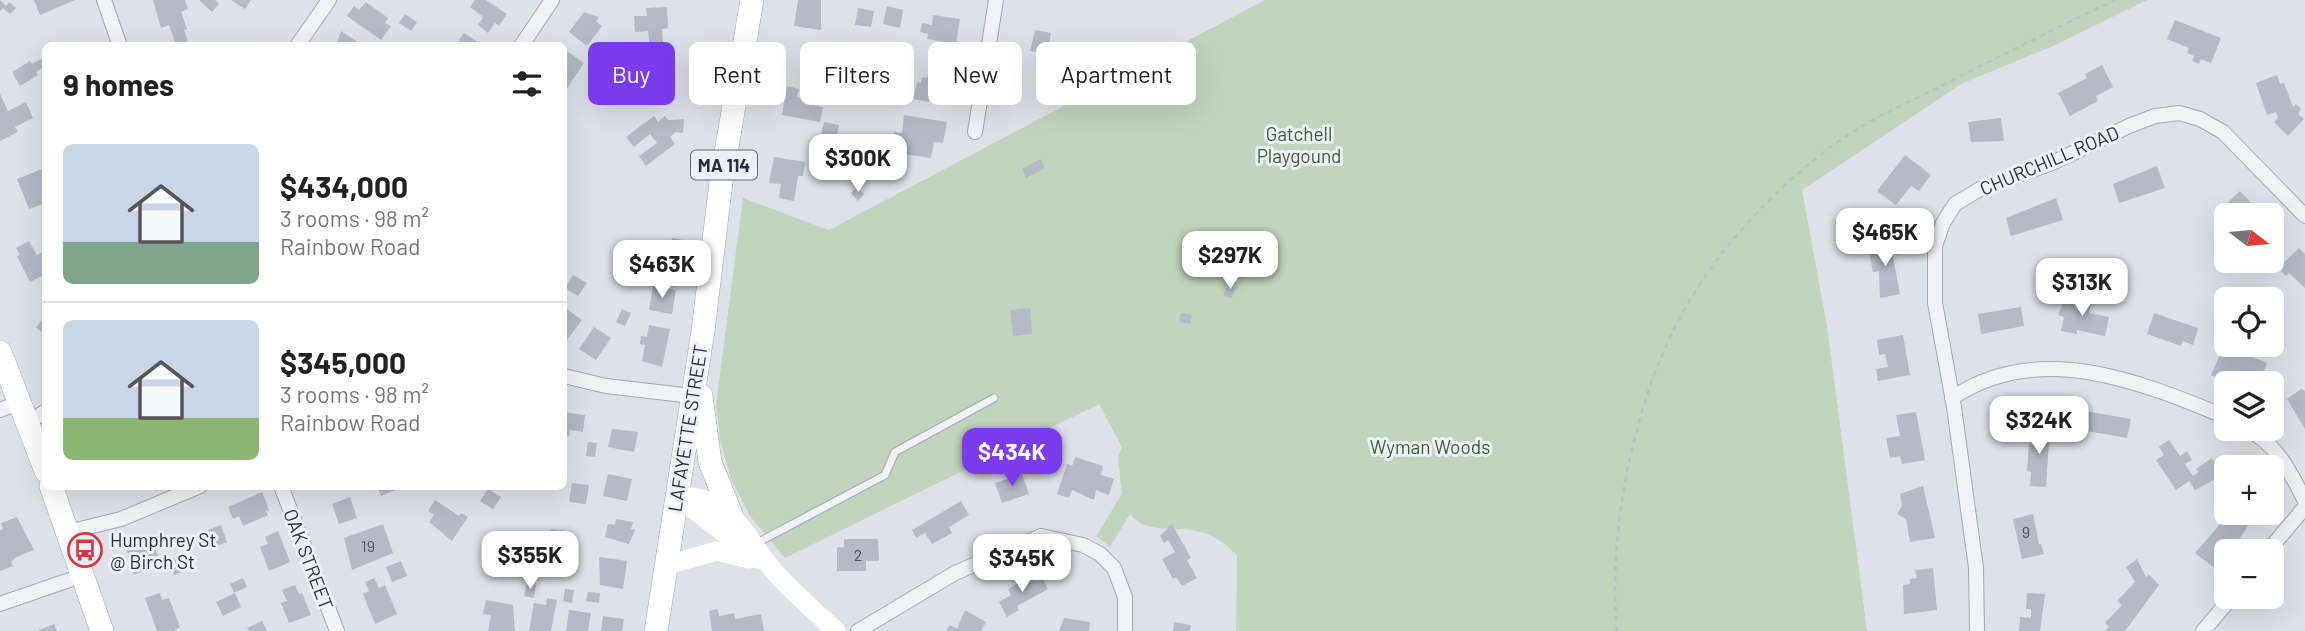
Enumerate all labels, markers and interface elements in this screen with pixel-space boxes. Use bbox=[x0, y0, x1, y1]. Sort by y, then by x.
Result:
chip: Buy bbox=[588, 42, 675, 105]
chip: Rent bbox=[689, 42, 786, 105]
chip: Filters bbox=[800, 42, 914, 105]
chip: New bbox=[928, 42, 1022, 105]
chip: Apartment bbox=[1036, 42, 1196, 105]
icon: filters bbox=[508, 65, 546, 103]
text: 9 homes bbox=[63, 66, 174, 102]
street label: CHURCHILL ROAD bbox=[1976, 120, 2122, 200]
park label: Gatchell Playgound bbox=[1257, 122, 1341, 167]
pin: $300K bbox=[809, 134, 907, 194]
text: $300K bbox=[825, 143, 891, 171]
road number: MA 114 bbox=[691, 150, 757, 180]
text: $434,000 bbox=[280, 168, 408, 204]
icon: home bbox=[119, 172, 203, 256]
north arrow bbox=[2214, 203, 2284, 273]
map controls bbox=[2214, 203, 2284, 609]
text: 3 rooms · 98 m² bbox=[280, 204, 429, 232]
pin: $465K bbox=[1836, 208, 1934, 268]
text: $465K bbox=[1852, 217, 1918, 245]
text: Rainbow Road bbox=[280, 232, 421, 260]
pin: $297K bbox=[1181, 232, 1279, 291]
pin: $463K bbox=[613, 240, 711, 300]
text: $297K bbox=[1198, 240, 1262, 268]
text: $463K bbox=[629, 249, 695, 277]
pin: $313K bbox=[2033, 258, 2131, 318]
text: $313K bbox=[2052, 267, 2112, 295]
button: locate bbox=[2214, 287, 2284, 357]
street label: LAFAYETTE STREET bbox=[662, 343, 712, 513]
text: $345,000 bbox=[280, 344, 406, 380]
icon: home bbox=[119, 348, 203, 432]
button: layers bbox=[2214, 371, 2284, 441]
text: 3 rooms · 98 m² bbox=[280, 380, 429, 408]
pin: $324K bbox=[1990, 396, 2088, 456]
text: $324K bbox=[2006, 405, 2072, 433]
text: Rainbow Road bbox=[280, 408, 421, 436]
pin: $434K bbox=[963, 428, 1061, 488]
park label: Wyman Woods bbox=[1370, 435, 1490, 458]
text: $434K bbox=[978, 437, 1046, 465]
button: + bbox=[2214, 455, 2284, 525]
street label: OAK STREET bbox=[279, 506, 339, 612]
house number: 9 bbox=[2022, 522, 2030, 541]
place label: Humphrey St @ Birch St bbox=[110, 528, 216, 573]
bus stop icon: Humphrey St @ Birch St bbox=[66, 531, 104, 569]
pin: $355K bbox=[481, 532, 579, 591]
pin: $345K bbox=[973, 534, 1071, 594]
house number: 19 bbox=[361, 536, 375, 555]
button: − bbox=[2214, 539, 2284, 609]
text: $355K bbox=[498, 540, 562, 568]
text: $345K bbox=[989, 543, 1055, 571]
house number: 2 bbox=[854, 545, 862, 564]

